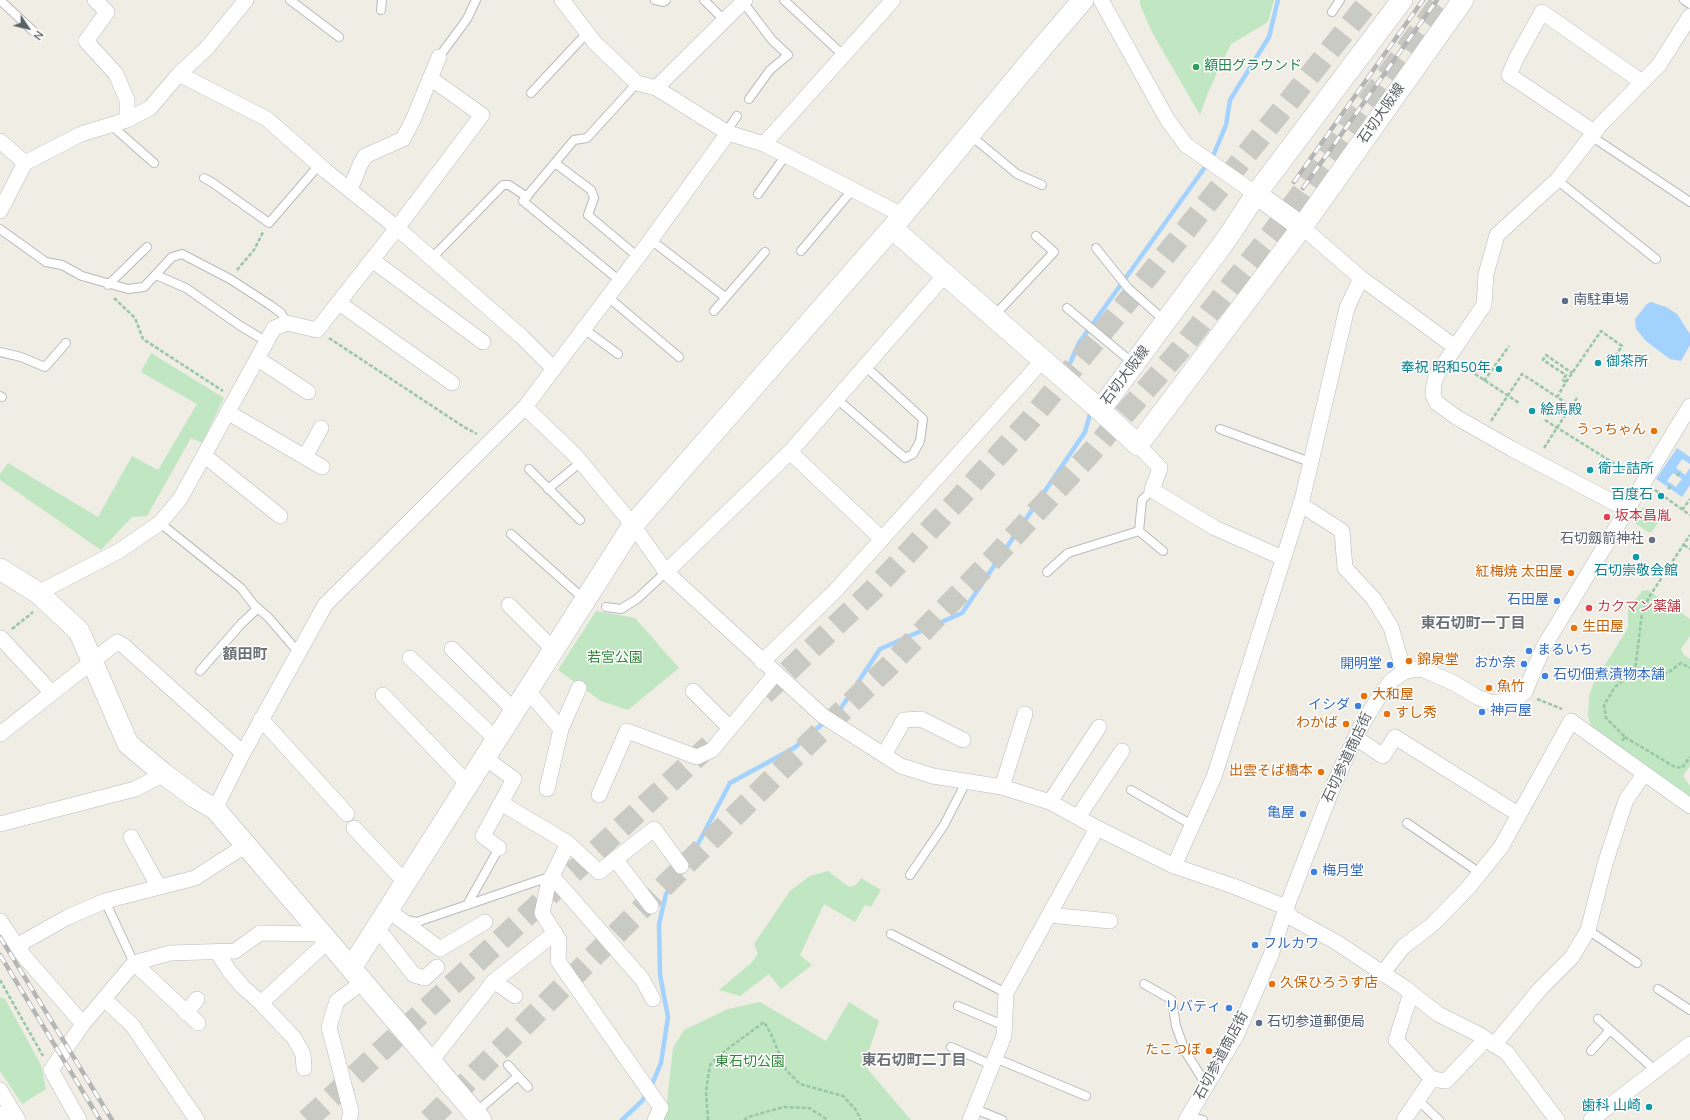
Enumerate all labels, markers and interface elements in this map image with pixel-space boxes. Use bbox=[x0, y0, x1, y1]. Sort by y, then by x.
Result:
north arrow bbox=[8, 8, 48, 48]
text: N bbox=[30, 27, 47, 43]
place label: 額田グラウンド bbox=[1204, 59, 1302, 75]
marker: 額田グラウンド bbox=[1191, 62, 1201, 72]
street label: 石切大阪線 bbox=[1355, 81, 1409, 147]
place label: 南駐車場 bbox=[1573, 293, 1629, 309]
marker: 南駐車場 bbox=[1560, 296, 1570, 306]
street label: 石切大阪線 bbox=[1098, 343, 1154, 409]
place label: 御茶所 bbox=[1606, 355, 1648, 371]
marker: 御茶所 bbox=[1593, 358, 1603, 368]
place label: 奉祝 昭和50年 bbox=[1401, 361, 1491, 377]
marker: 奉祝 昭和50年 bbox=[1494, 364, 1504, 374]
place label: 絵馬殿 bbox=[1540, 403, 1582, 419]
marker: 絵馬殿 bbox=[1527, 406, 1537, 416]
place label: うっちゃん bbox=[1576, 423, 1646, 439]
marker: うっちゃん bbox=[1649, 426, 1659, 436]
place label: 衛士詰所 bbox=[1598, 462, 1654, 478]
marker: 衛士詰所 bbox=[1585, 465, 1595, 475]
place label: 百度石 bbox=[1611, 488, 1653, 504]
marker: 百度石 bbox=[1656, 491, 1666, 501]
place label: 坂本昌胤 bbox=[1615, 509, 1671, 525]
marker: 坂本昌胤 bbox=[1602, 512, 1612, 522]
place label: 石切劔箭神社 bbox=[1560, 532, 1644, 548]
marker: 石切劔箭神社 bbox=[1647, 535, 1657, 545]
marker: 石切崇敬会館 bbox=[1631, 552, 1641, 562]
place label: 石切崇敬会館 bbox=[1594, 564, 1678, 580]
place label: 紅梅焼 太田屋 bbox=[1475, 565, 1563, 581]
marker: 紅梅焼 太田屋 bbox=[1566, 568, 1576, 578]
place label: 石田屋 bbox=[1507, 593, 1549, 609]
marker: 石田屋 bbox=[1552, 596, 1562, 606]
place label: カクマン薬舗 bbox=[1597, 600, 1681, 616]
marker: カクマン薬舗 bbox=[1584, 603, 1594, 613]
district label: 東石切町一丁目 bbox=[1421, 615, 1525, 633]
place label: 生田屋 bbox=[1582, 620, 1624, 636]
marker: 生田屋 bbox=[1569, 623, 1579, 633]
place label: まるいち bbox=[1537, 643, 1593, 659]
district label: 額田町 bbox=[223, 646, 267, 664]
marker: まるいち bbox=[1524, 646, 1534, 656]
park label: 若宮公園 bbox=[587, 651, 643, 667]
place label: 錦泉堂 bbox=[1417, 653, 1459, 669]
marker: 錦泉堂 bbox=[1404, 656, 1414, 666]
place label: おか奈 bbox=[1474, 656, 1516, 672]
place label: 開明堂 bbox=[1340, 657, 1382, 673]
marker: おか奈 bbox=[1519, 659, 1529, 669]
marker: 開明堂 bbox=[1385, 660, 1395, 670]
place label: 石切佃煮漬物本舗 bbox=[1553, 668, 1665, 684]
marker: 石切佃煮漬物本舗 bbox=[1540, 671, 1550, 681]
place label: 魚竹 bbox=[1497, 680, 1525, 696]
marker: 魚竹 bbox=[1484, 683, 1494, 693]
place label: 大和屋 bbox=[1372, 688, 1414, 704]
marker: 大和屋 bbox=[1359, 691, 1369, 701]
place label: イシダ bbox=[1308, 698, 1350, 714]
marker: イシダ bbox=[1353, 701, 1363, 711]
place label: 神戸屋 bbox=[1490, 704, 1532, 720]
place label: すし秀 bbox=[1395, 706, 1437, 722]
marker: 神戸屋 bbox=[1477, 707, 1487, 717]
marker: すし秀 bbox=[1382, 709, 1392, 719]
street label: 石切参道商店街 bbox=[1320, 710, 1376, 806]
place label: わかば bbox=[1296, 716, 1338, 732]
marker: わかば bbox=[1341, 719, 1351, 729]
place label: 出雲そば橋本 bbox=[1229, 764, 1313, 780]
marker: 出雲そば橋本 bbox=[1316, 767, 1326, 777]
place label: 亀屋 bbox=[1267, 806, 1295, 822]
marker: 亀屋 bbox=[1298, 809, 1308, 819]
place label: 梅月堂 bbox=[1322, 864, 1364, 880]
marker: 梅月堂 bbox=[1309, 867, 1319, 877]
place label: フルカワ bbox=[1263, 937, 1319, 953]
marker: フルカワ bbox=[1250, 940, 1260, 950]
place label: 久保ひろうす店 bbox=[1280, 976, 1378, 992]
marker: 久保ひろうす店 bbox=[1267, 979, 1277, 989]
place label: リバティ bbox=[1165, 1000, 1221, 1016]
marker: リバティ bbox=[1224, 1003, 1234, 1013]
street label: 石切参道商店街 bbox=[1192, 1009, 1252, 1103]
place label: 石切参道郵便局 bbox=[1267, 1015, 1365, 1031]
marker: 石切参道郵便局 bbox=[1254, 1018, 1264, 1028]
place label: たこつぼ bbox=[1145, 1043, 1201, 1059]
marker: たこつぼ bbox=[1204, 1046, 1214, 1056]
district label: 東石切町二丁目 bbox=[862, 1052, 966, 1070]
park label: 東石切公園 bbox=[715, 1055, 785, 1071]
place label: 歯科 山崎 bbox=[1581, 1099, 1641, 1115]
marker: 歯科 山崎 bbox=[1644, 1102, 1654, 1112]

